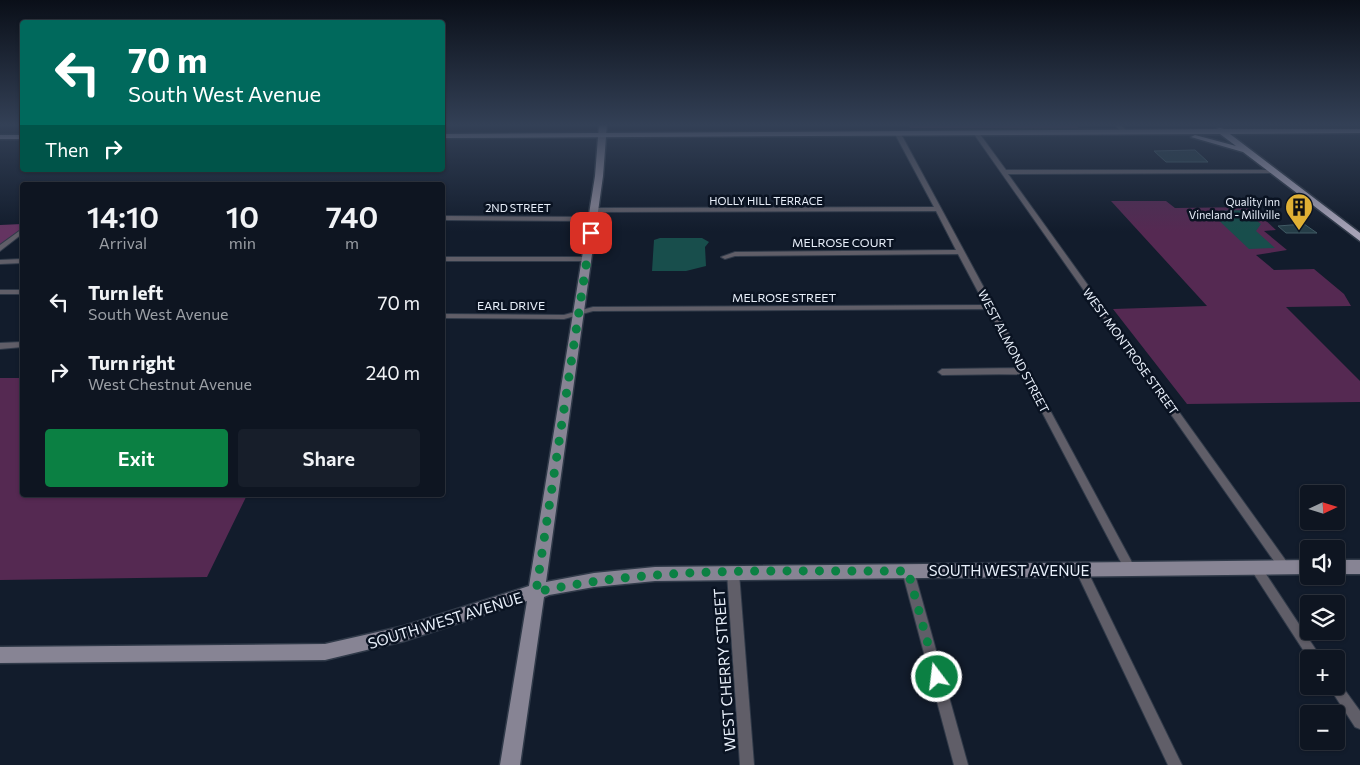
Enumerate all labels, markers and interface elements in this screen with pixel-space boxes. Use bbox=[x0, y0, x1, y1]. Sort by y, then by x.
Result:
text: 70 m bbox=[128, 37, 208, 80]
icon: left bbox=[45, 40, 110, 105]
text: South West Avenue bbox=[128, 80, 321, 107]
icon: right bbox=[99, 135, 127, 163]
text: Then bbox=[45, 138, 89, 161]
building icon: Quality Inn Vineland - Millville bbox=[1284, 192, 1314, 231]
street label: HOLLY HILL TERRACE bbox=[709, 194, 823, 207]
place label: Quality Inn Vineland - Millville bbox=[1189, 195, 1280, 221]
text: 14:10 bbox=[87, 197, 159, 234]
text: 10 bbox=[226, 197, 259, 234]
text: 740 bbox=[326, 197, 378, 234]
street label: 2ND STREET bbox=[485, 201, 551, 214]
pin bbox=[570, 212, 612, 254]
icon: arrive bbox=[577, 219, 605, 247]
text: Arrival bbox=[99, 233, 147, 252]
text: min bbox=[229, 233, 256, 252]
text: m bbox=[345, 233, 359, 252]
street label: MELROSE COURT bbox=[792, 235, 894, 249]
text: Turn left bbox=[88, 281, 163, 304]
street label: WEST MONTROSE STREET bbox=[1080, 285, 1182, 417]
street label: WEST ALMOND STREET bbox=[976, 287, 1053, 415]
icon: left bbox=[45, 288, 73, 316]
street label: MELROSE STREET bbox=[732, 290, 836, 304]
text: 70 m bbox=[377, 291, 420, 314]
street label: EARL DRIVE bbox=[477, 298, 545, 312]
text: South West Avenue bbox=[88, 304, 229, 323]
text: Turn right bbox=[88, 351, 175, 374]
icon: right bbox=[45, 358, 73, 386]
text: 240 m bbox=[366, 361, 420, 384]
text: West Chestnut Avenue bbox=[88, 374, 252, 393]
button: Exit bbox=[45, 429, 228, 487]
button: Share bbox=[238, 429, 420, 487]
north arrow bbox=[1300, 485, 1345, 530]
map controls bbox=[1300, 485, 1345, 750]
button: sound bbox=[1300, 540, 1345, 585]
street label: SOUTH WEST AVENUE bbox=[929, 561, 1089, 579]
street label: WEST CHERRY STREET bbox=[709, 587, 739, 752]
street label: SOUTH WEST AVENUE bbox=[366, 588, 525, 652]
button: layers bbox=[1300, 595, 1345, 640]
position arrow bbox=[910, 650, 962, 702]
button: + bbox=[1300, 650, 1345, 695]
button: − bbox=[1300, 705, 1345, 750]

